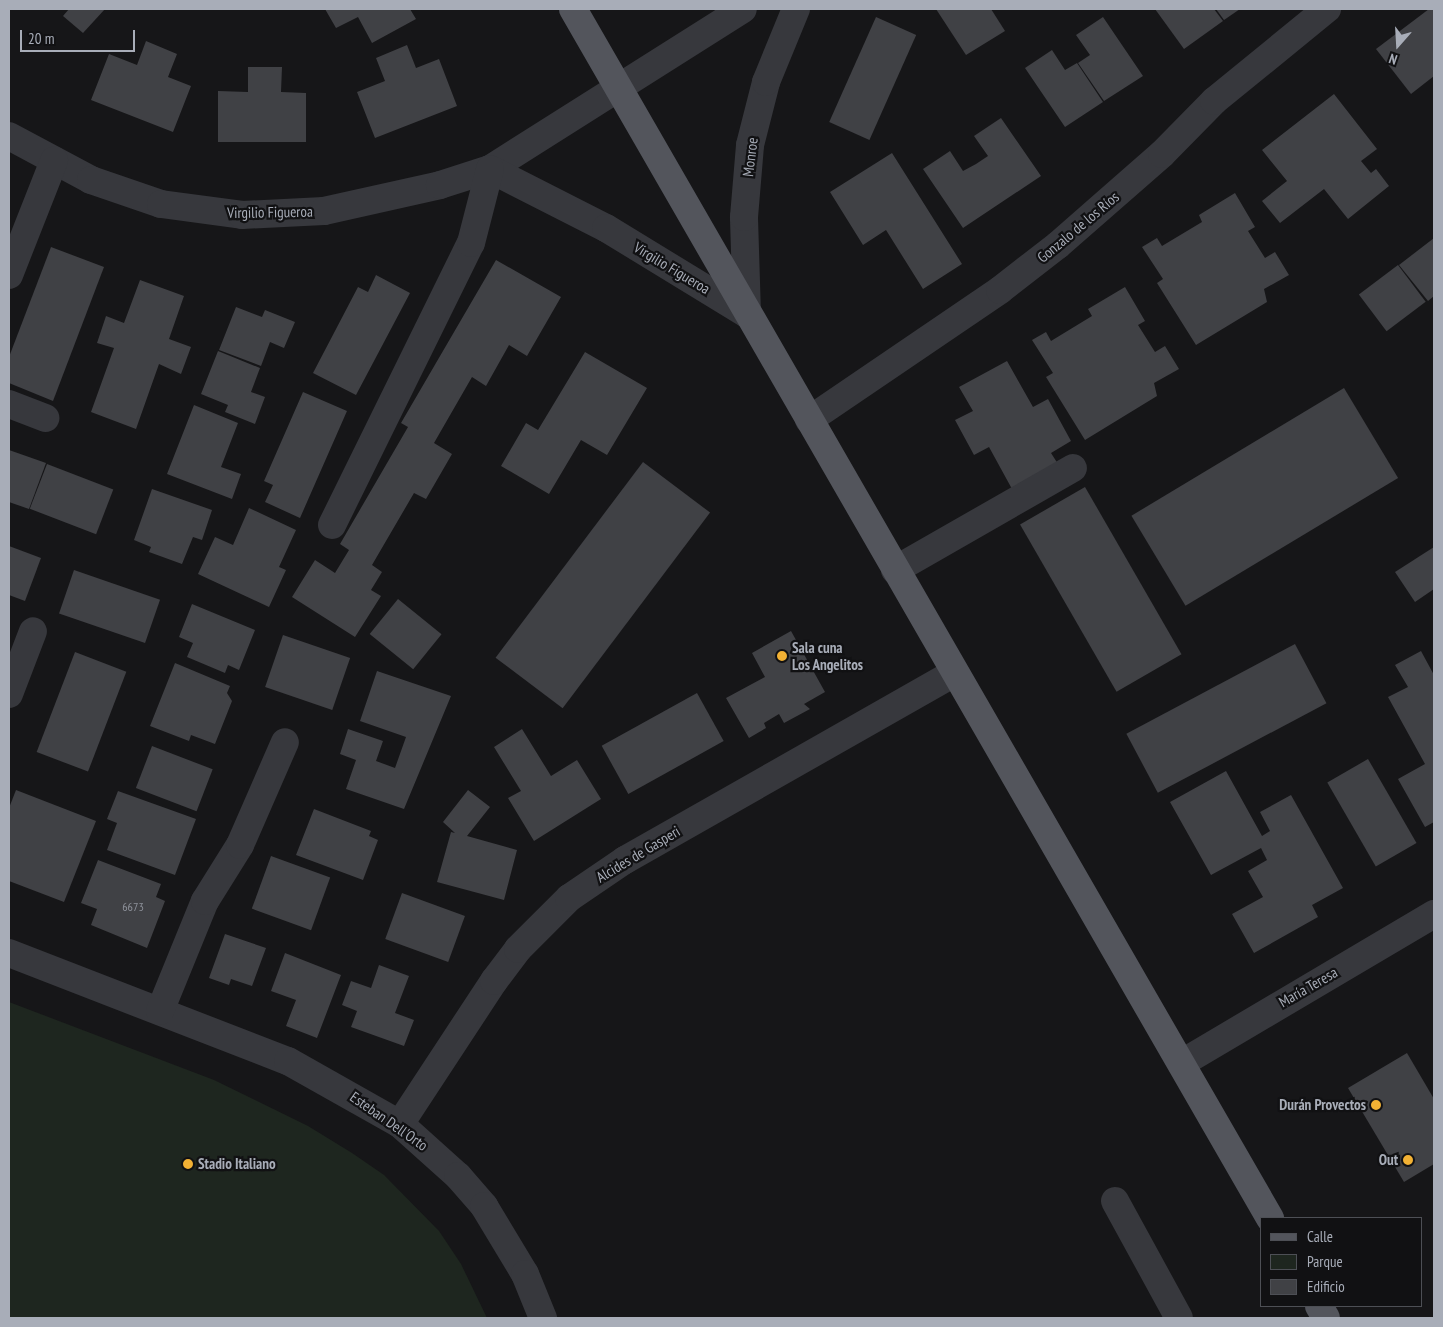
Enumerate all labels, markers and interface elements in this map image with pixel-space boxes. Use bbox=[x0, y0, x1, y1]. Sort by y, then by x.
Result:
scale bar bbox=[22, 20, 138, 52]
north arrow bbox=[1373, 20, 1423, 70]
text: 20 m bbox=[28, 29, 54, 48]
text: N bbox=[1387, 49, 1400, 69]
street label: Monroe bbox=[739, 136, 761, 178]
street label: Gonzalo de los Ríos bbox=[1033, 188, 1123, 266]
street label: Virgilio Figueroa bbox=[227, 202, 313, 222]
street label: Virgilio Figueroa bbox=[631, 238, 713, 298]
place label: Sala cuna Los Angelitos bbox=[792, 638, 864, 673]
marker: Sala cuna Los Angelitos bbox=[776, 650, 788, 662]
street label: Alcides de Gasperi bbox=[593, 822, 683, 886]
house number: 6673 bbox=[122, 900, 144, 914]
street label: María Teresa bbox=[1275, 963, 1341, 1011]
street label: Esteban Dell'Orto bbox=[347, 1088, 431, 1154]
place label: Durán Provectos bbox=[1279, 1096, 1366, 1114]
marker: Durán Provectos bbox=[1370, 1099, 1382, 1111]
place label: Out bbox=[1379, 1151, 1398, 1169]
marker: Out bbox=[1402, 1154, 1414, 1166]
place label: Stadio Italiano bbox=[198, 1155, 276, 1173]
marker: Stadio Italiano bbox=[182, 1158, 194, 1170]
legend bbox=[1260, 1217, 1423, 1307]
text: Calle bbox=[1307, 1227, 1333, 1246]
text: Parque bbox=[1307, 1252, 1343, 1271]
text: Edificio bbox=[1307, 1277, 1345, 1296]

